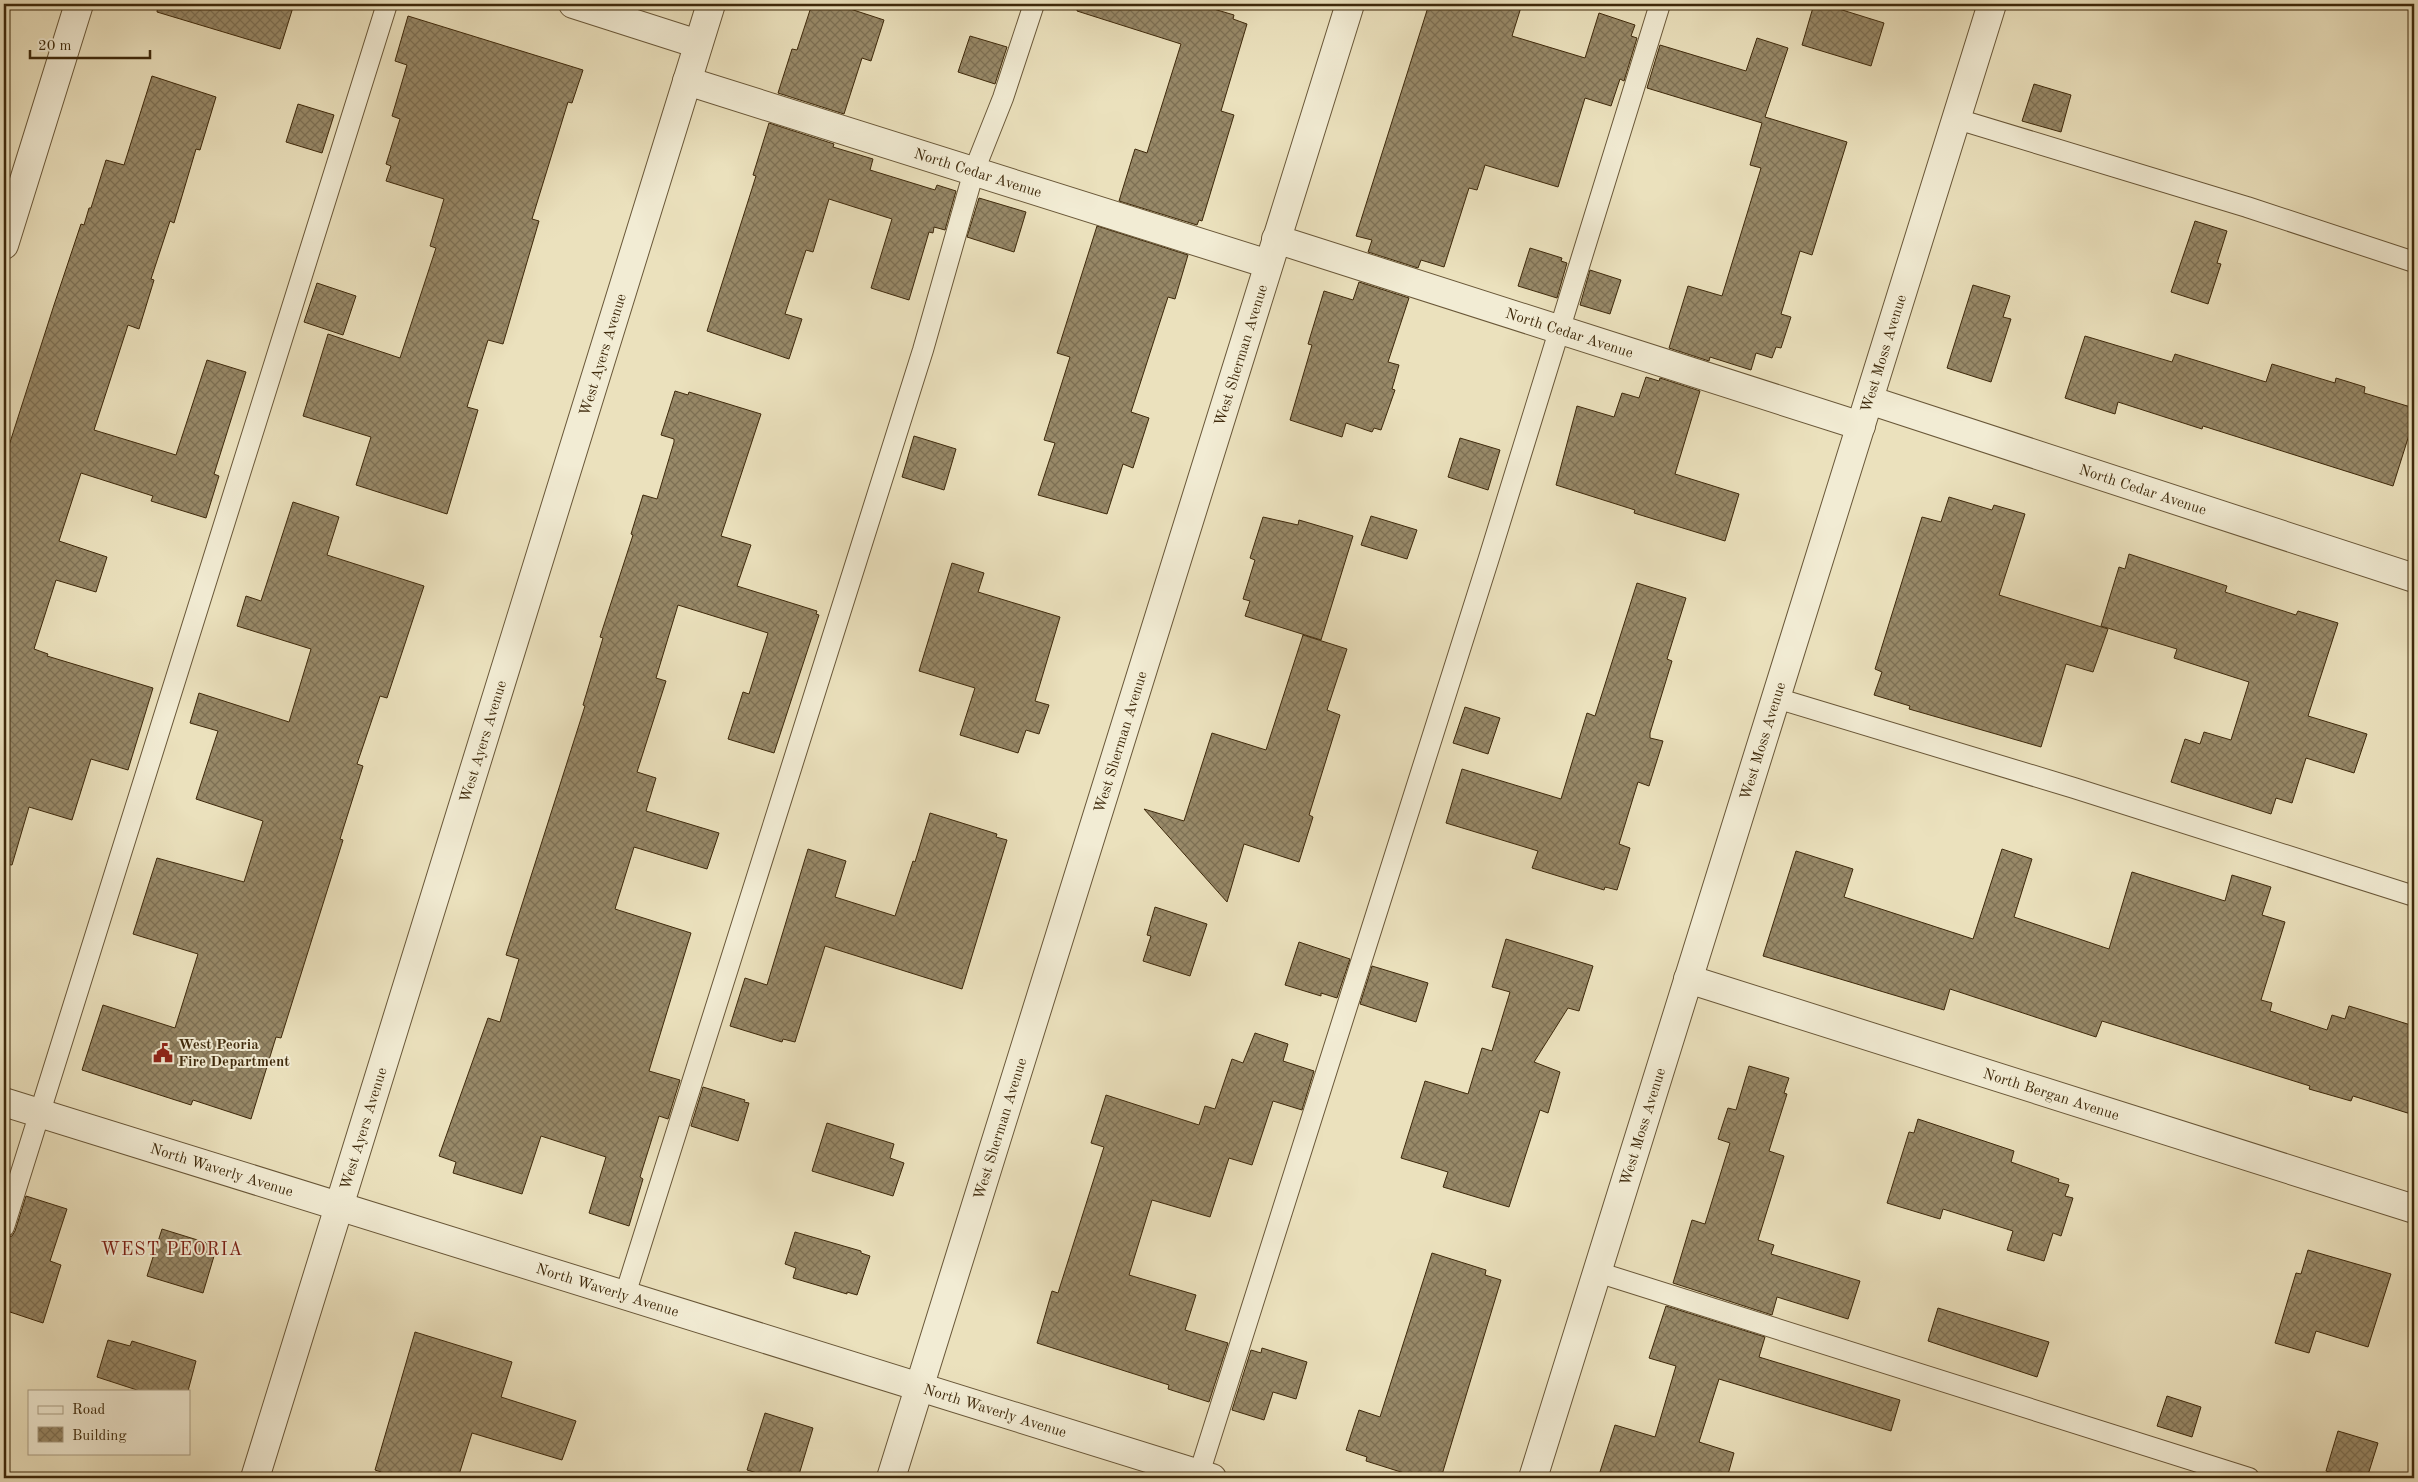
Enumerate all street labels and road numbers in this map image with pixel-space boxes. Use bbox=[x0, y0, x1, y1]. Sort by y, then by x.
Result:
street label: North Cedar Avenue bbox=[912, 147, 1043, 201]
street label: West Sherman Avenue bbox=[1213, 283, 1271, 428]
street label: West Ayers Avenue bbox=[578, 292, 630, 418]
street label: West Moss Avenue bbox=[1859, 293, 1910, 414]
street label: North Cedar Avenue bbox=[1503, 307, 1635, 362]
street label: North Cedar Avenue bbox=[2077, 463, 2208, 519]
street label: West Sherman Avenue bbox=[1093, 670, 1151, 815]
street label: West Ayers Avenue bbox=[458, 679, 510, 805]
street label: West Moss Avenue bbox=[1739, 681, 1789, 802]
street label: West Sherman Avenue bbox=[972, 1056, 1030, 1202]
street label: West Ayers Avenue bbox=[339, 1066, 391, 1192]
street label: West Moss Avenue bbox=[1618, 1066, 1669, 1188]
street label: North Bergan Avenue bbox=[1981, 1067, 2121, 1124]
street label: North Waverly Avenue bbox=[148, 1142, 295, 1200]
street label: North Waverly Avenue bbox=[534, 1262, 680, 1321]
street label: North Waverly Avenue bbox=[921, 1383, 1068, 1441]

